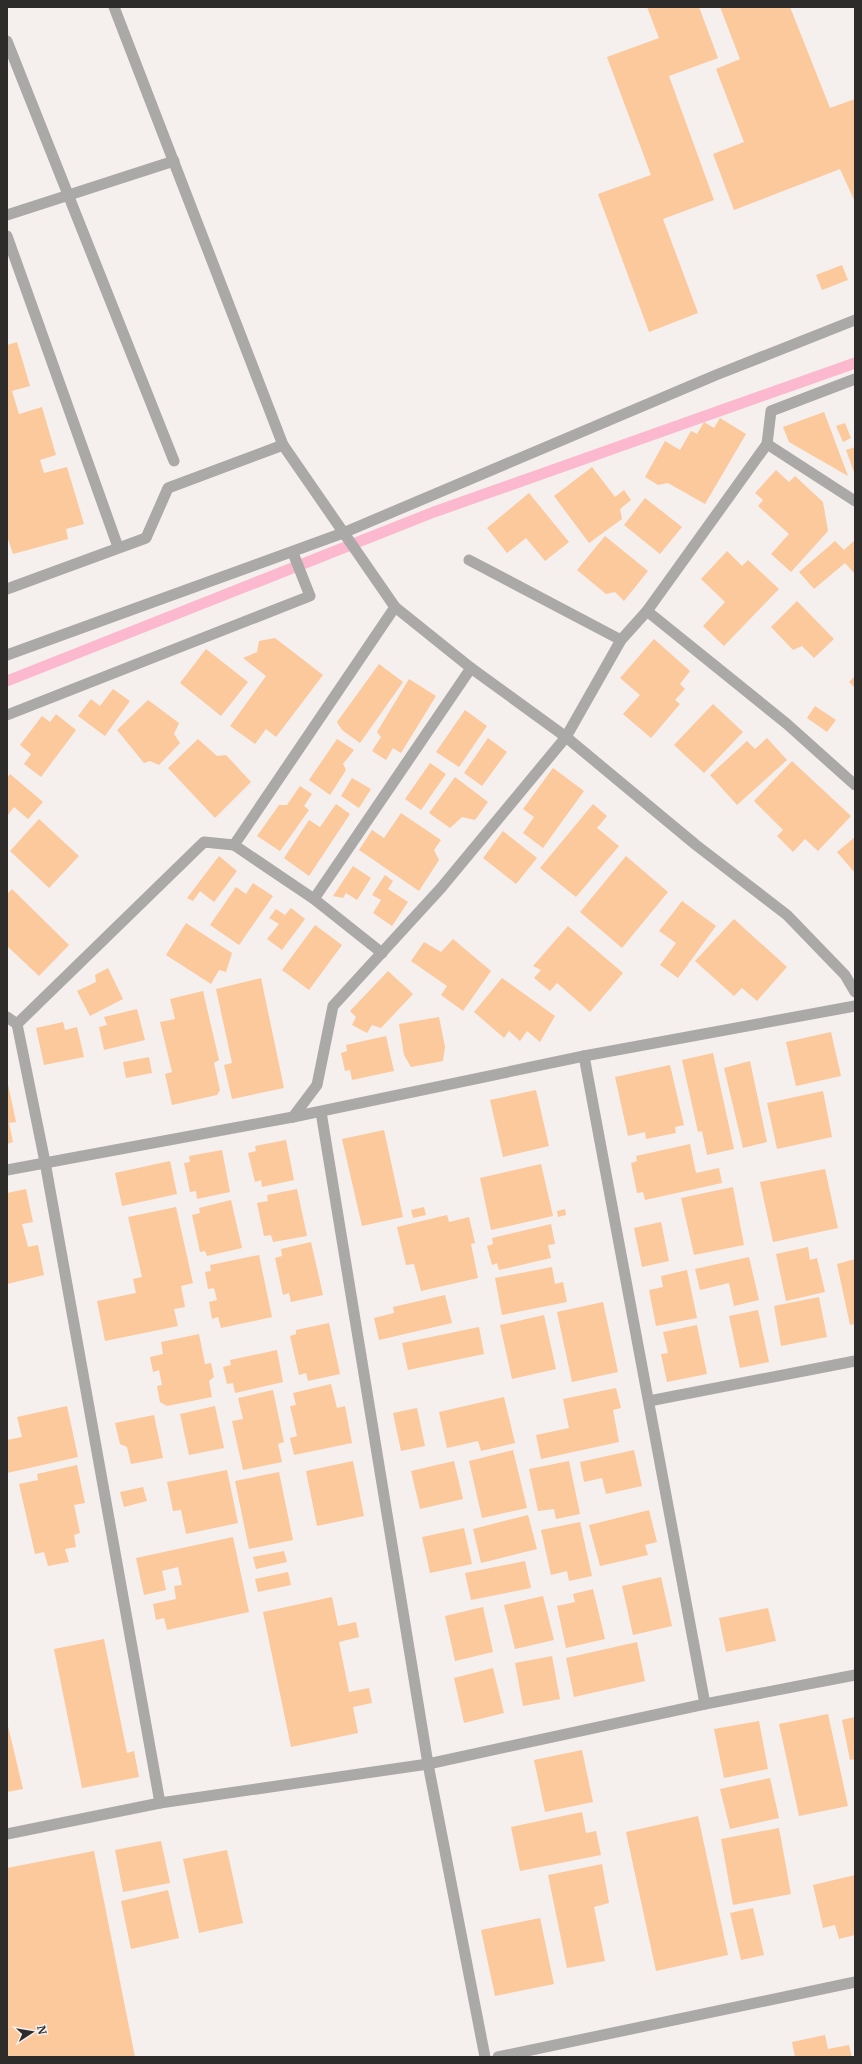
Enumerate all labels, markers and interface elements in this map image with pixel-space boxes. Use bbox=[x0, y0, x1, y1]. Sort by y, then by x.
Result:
north arrow bbox=[12, 2012, 52, 2052]
text: N bbox=[34, 2024, 50, 2036]

